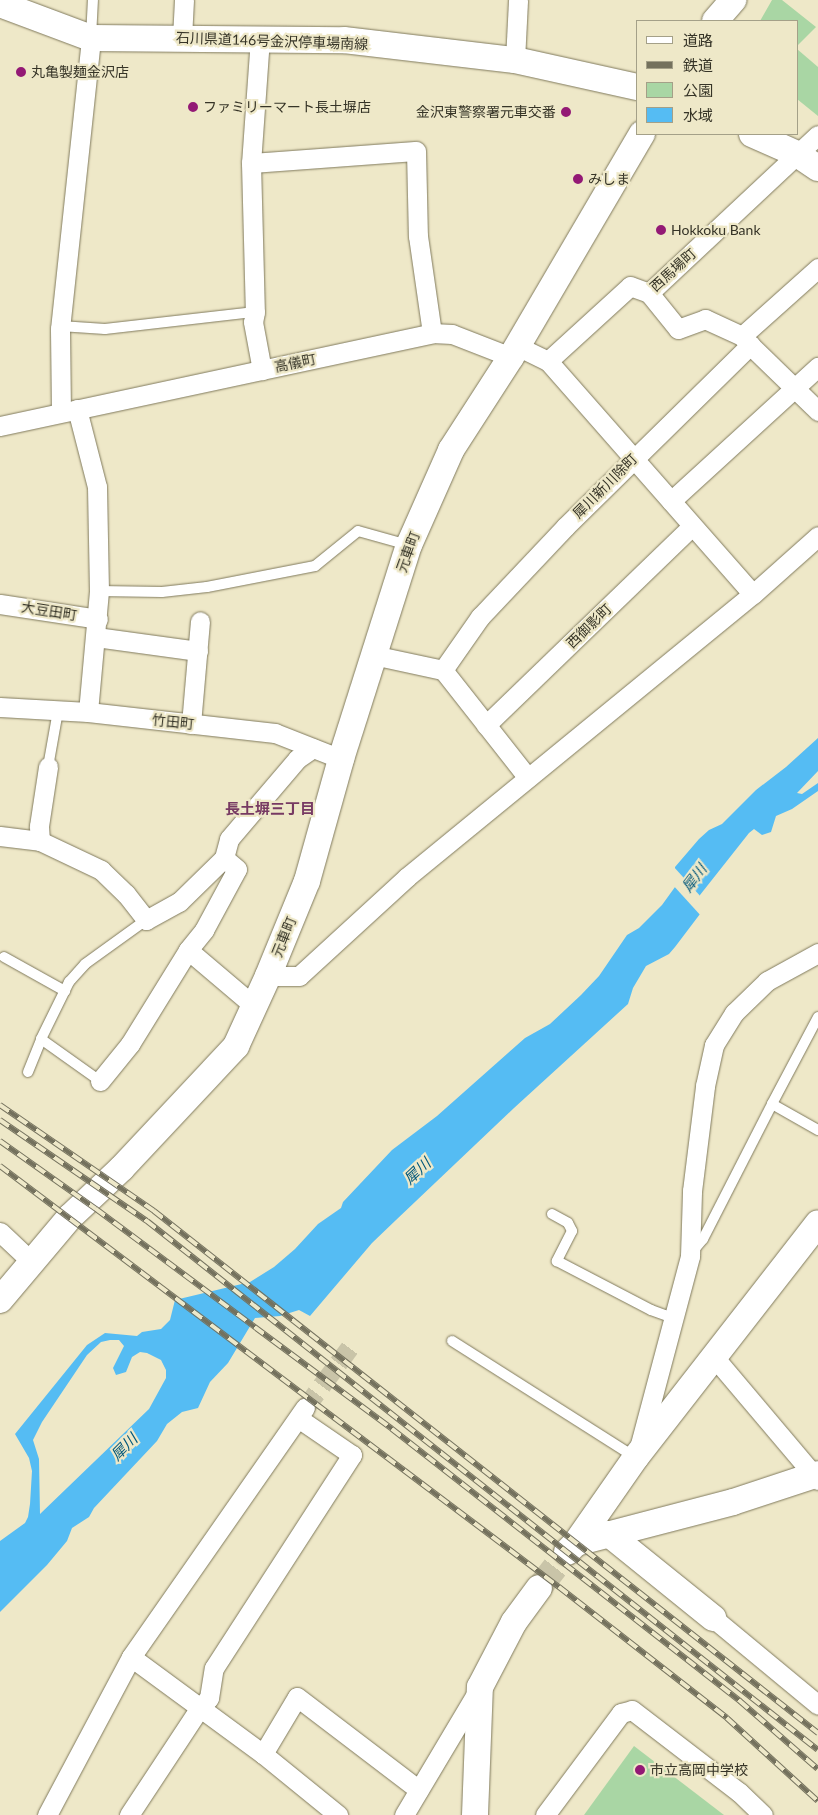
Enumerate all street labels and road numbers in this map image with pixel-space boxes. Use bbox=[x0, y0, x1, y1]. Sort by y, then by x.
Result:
street label: 石川県道146号金沢停車場南線 bbox=[176, 29, 368, 53]
street label: 西馬場町 bbox=[647, 245, 699, 295]
street label: 高儀町 bbox=[273, 350, 317, 376]
street label: 犀川新川除町 bbox=[569, 450, 641, 522]
street label: 元車町 bbox=[393, 529, 423, 575]
street label: 大豆田町 bbox=[20, 598, 78, 624]
street label: 西御影町 bbox=[563, 601, 615, 651]
street label: 竹田町 bbox=[151, 711, 195, 733]
street label: 元車町 bbox=[268, 914, 300, 960]

